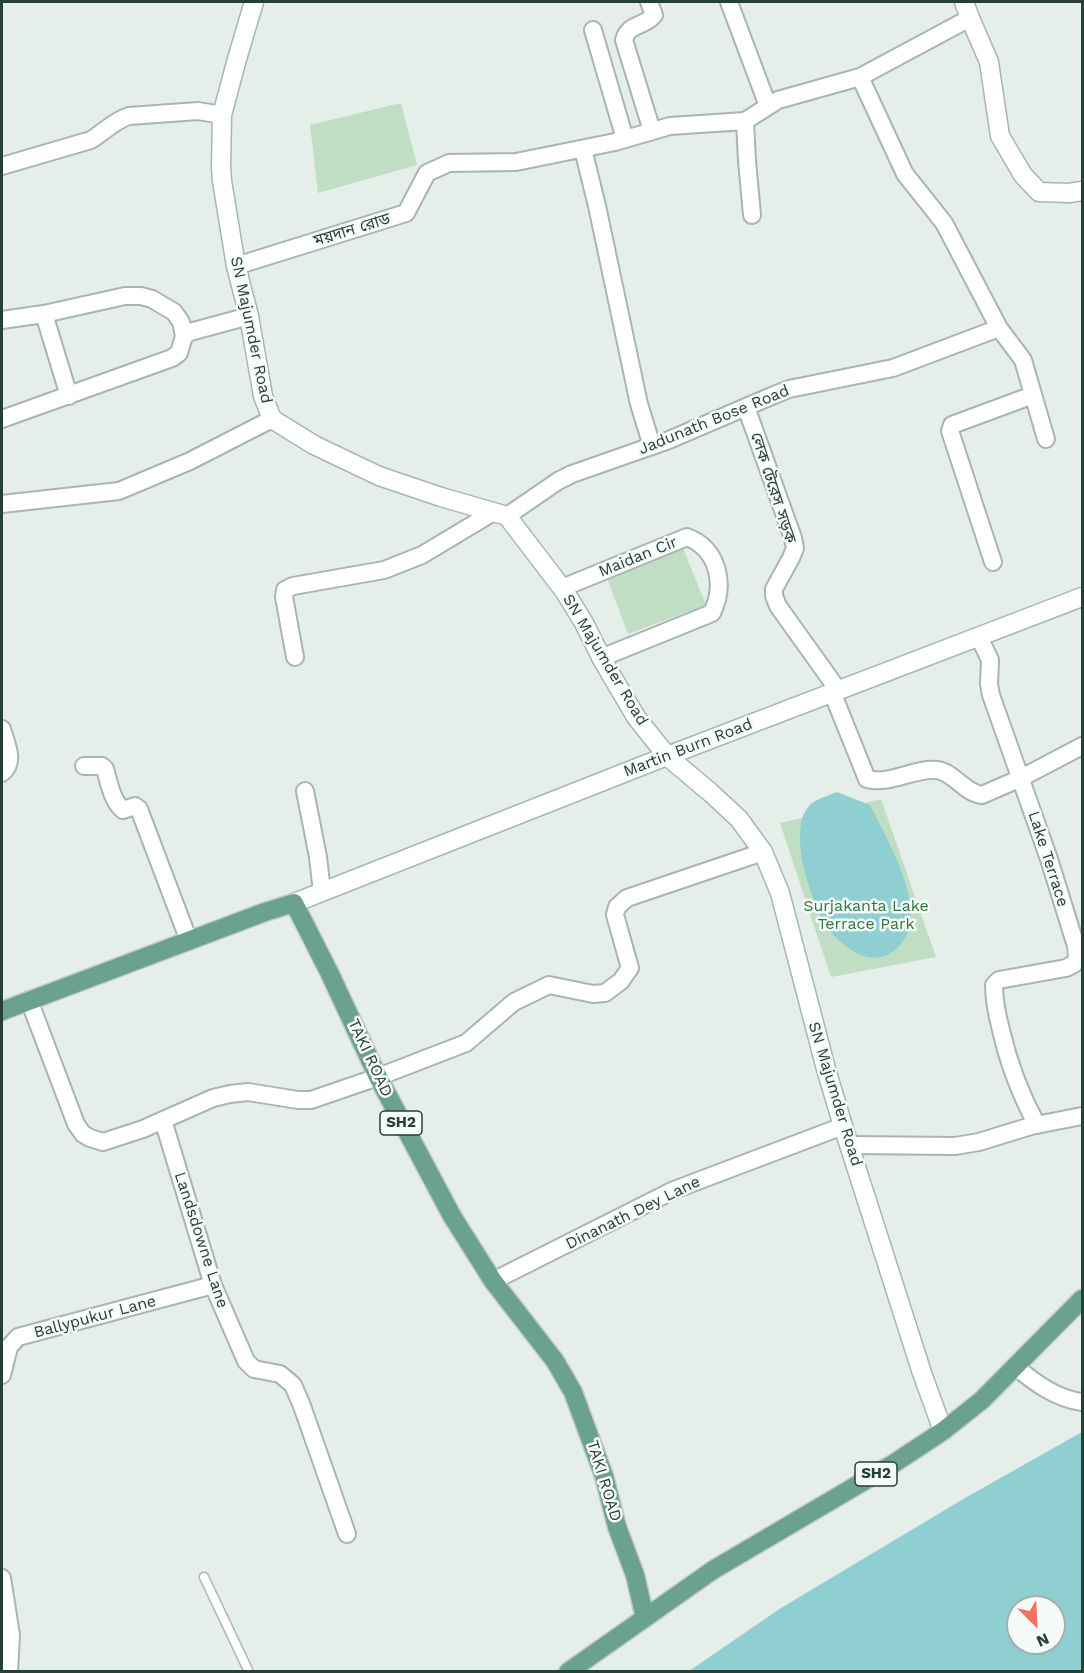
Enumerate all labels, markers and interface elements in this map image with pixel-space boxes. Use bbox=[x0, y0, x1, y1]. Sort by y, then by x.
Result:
street label: ময়দান রোড bbox=[311, 209, 393, 251]
street label: SN Majumder Road bbox=[226, 255, 276, 405]
street label: Jadunath Bose Road bbox=[636, 381, 792, 459]
street label: লেক টেরেস সড়ক bbox=[746, 430, 800, 546]
street label: Maidan Cir bbox=[596, 533, 680, 581]
street label: SN Majumder Road bbox=[558, 591, 652, 729]
street label: Martin Burn Road bbox=[621, 715, 755, 781]
street label: Lake Terrace bbox=[1024, 809, 1072, 909]
park label: Surjakanta Lake Terrace Park bbox=[803, 896, 929, 934]
street label: TAKI ROAD bbox=[344, 1016, 396, 1100]
street label: SN Majumder Road bbox=[804, 1020, 866, 1168]
road number: SH2 bbox=[380, 1111, 422, 1135]
street label: Landsdowne Lane bbox=[170, 1169, 232, 1311]
street label: Dinanath Dey Lane bbox=[563, 1172, 703, 1254]
street label: Ballypukur Lane bbox=[32, 1291, 158, 1343]
street label: TAKI ROAD bbox=[583, 1438, 625, 1524]
road number: SH2 bbox=[855, 1462, 897, 1486]
north arrow bbox=[1006, 1595, 1066, 1655]
text: N bbox=[1033, 1629, 1052, 1651]

